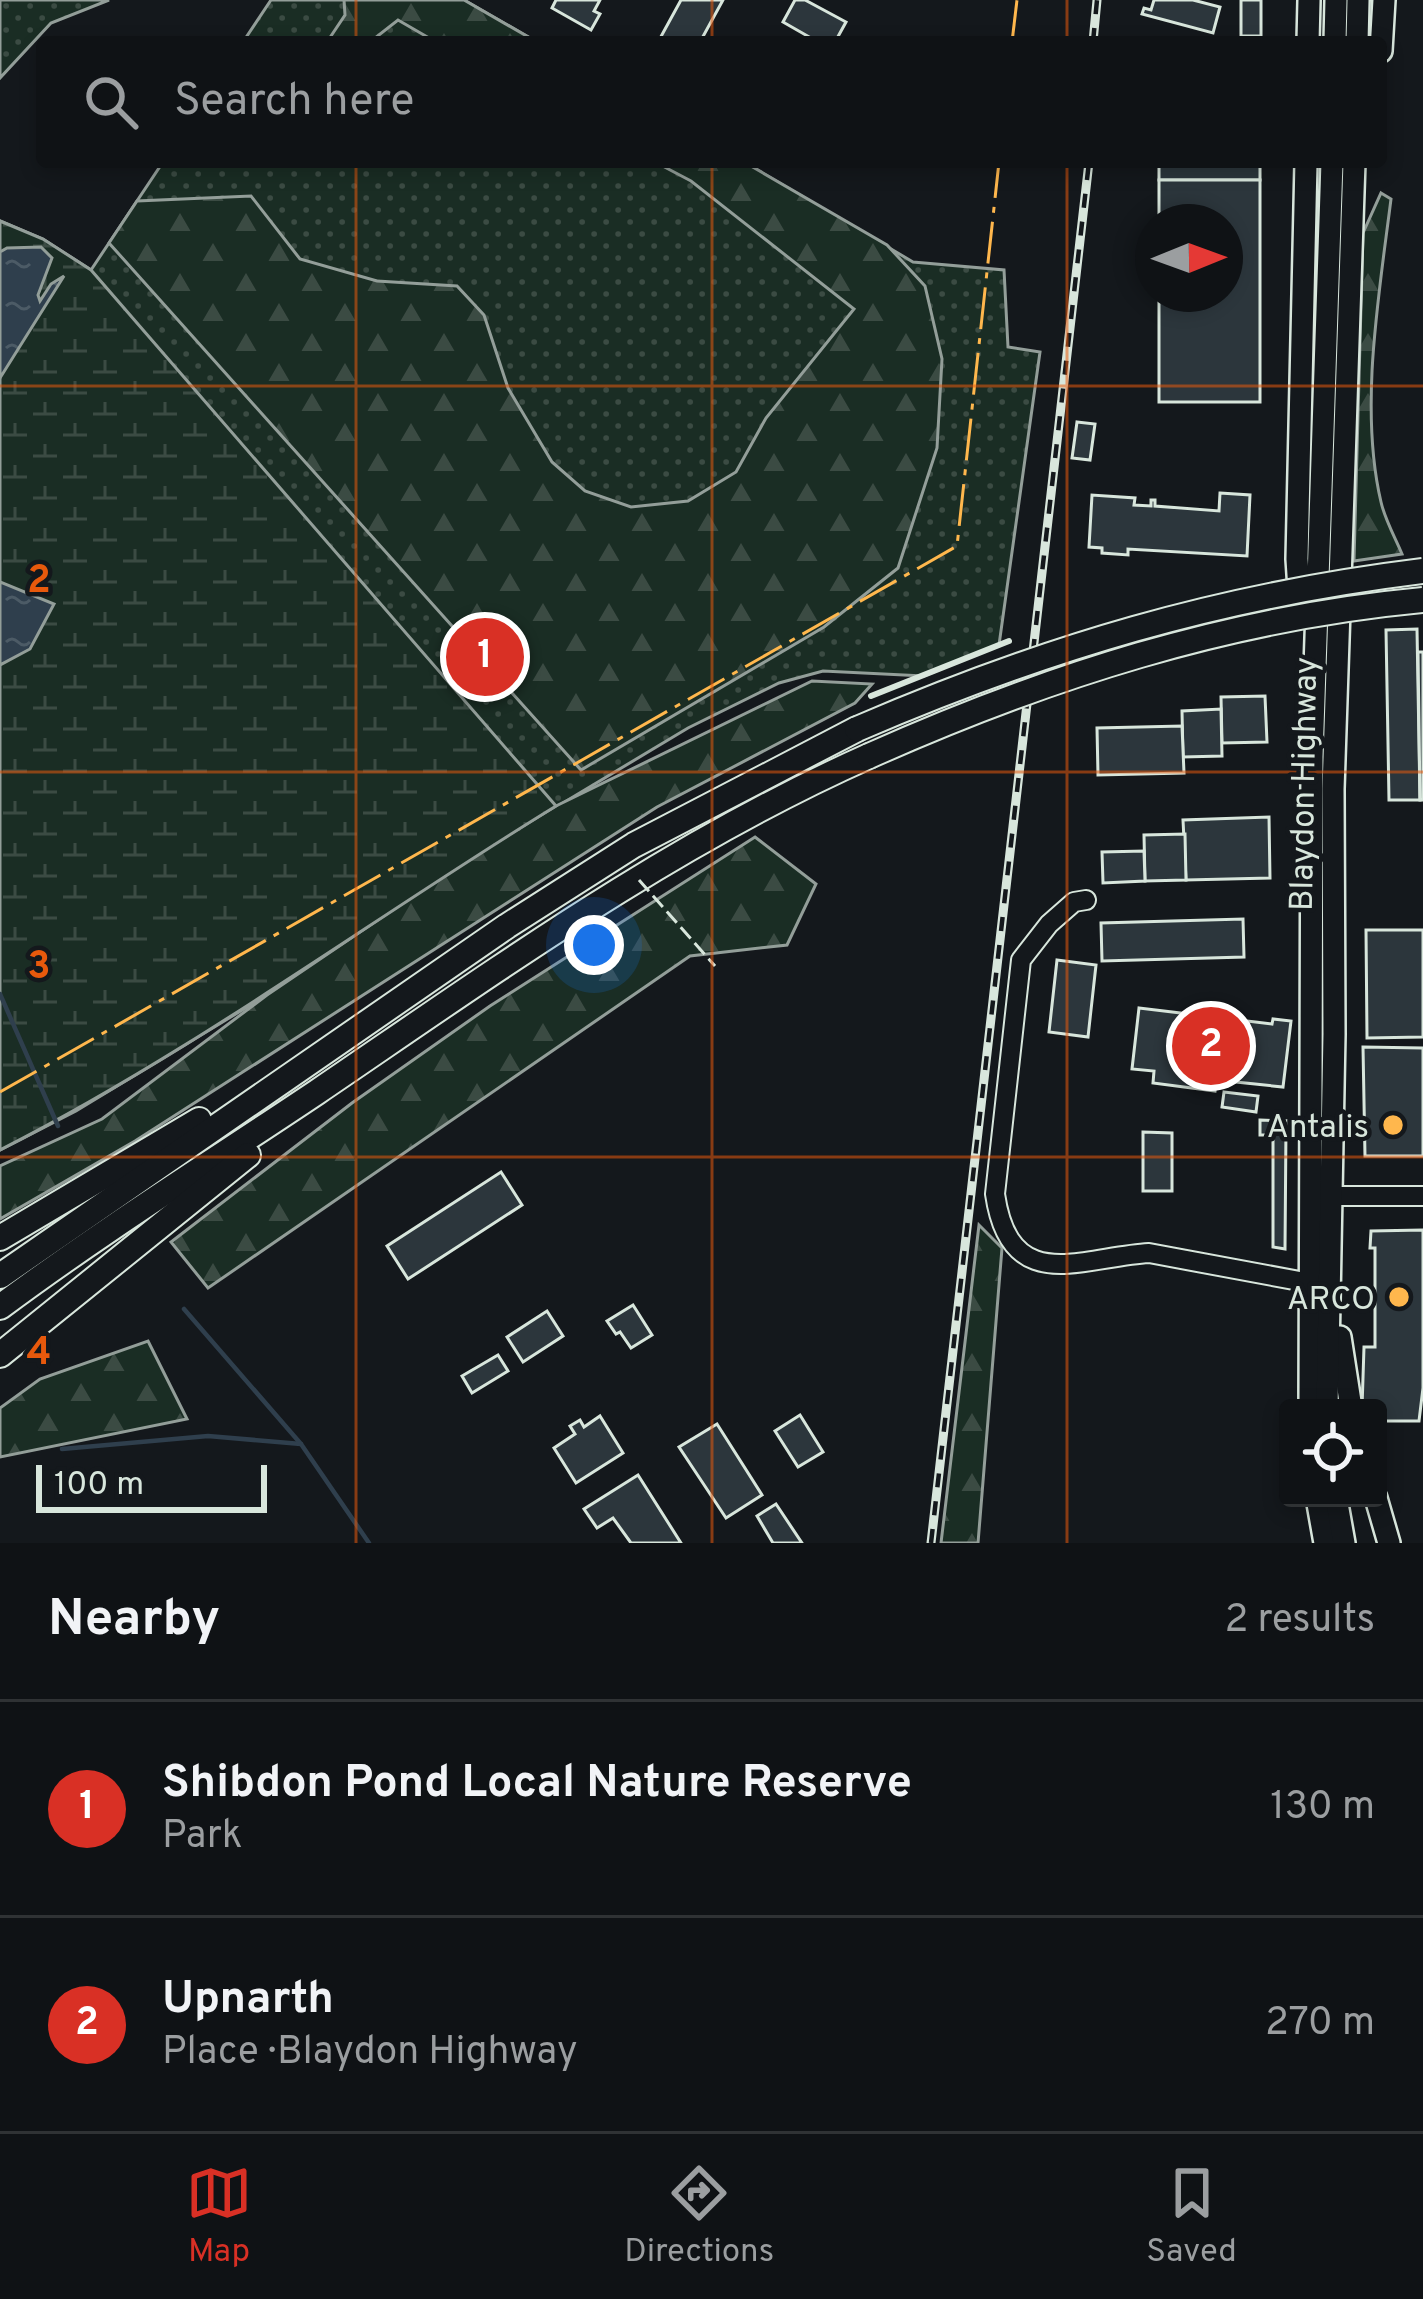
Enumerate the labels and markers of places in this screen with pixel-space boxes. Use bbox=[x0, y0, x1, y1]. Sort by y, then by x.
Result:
pin: 1 bbox=[446, 612, 524, 702]
pin: 2 bbox=[1172, 1001, 1250, 1091]
place label: Antalis bbox=[1267, 1108, 1369, 1150]
marker: Antalis bbox=[1380, 1112, 1406, 1138]
place label: ARCO bbox=[1287, 1280, 1375, 1322]
marker: ARCO bbox=[1386, 1284, 1412, 1310]

